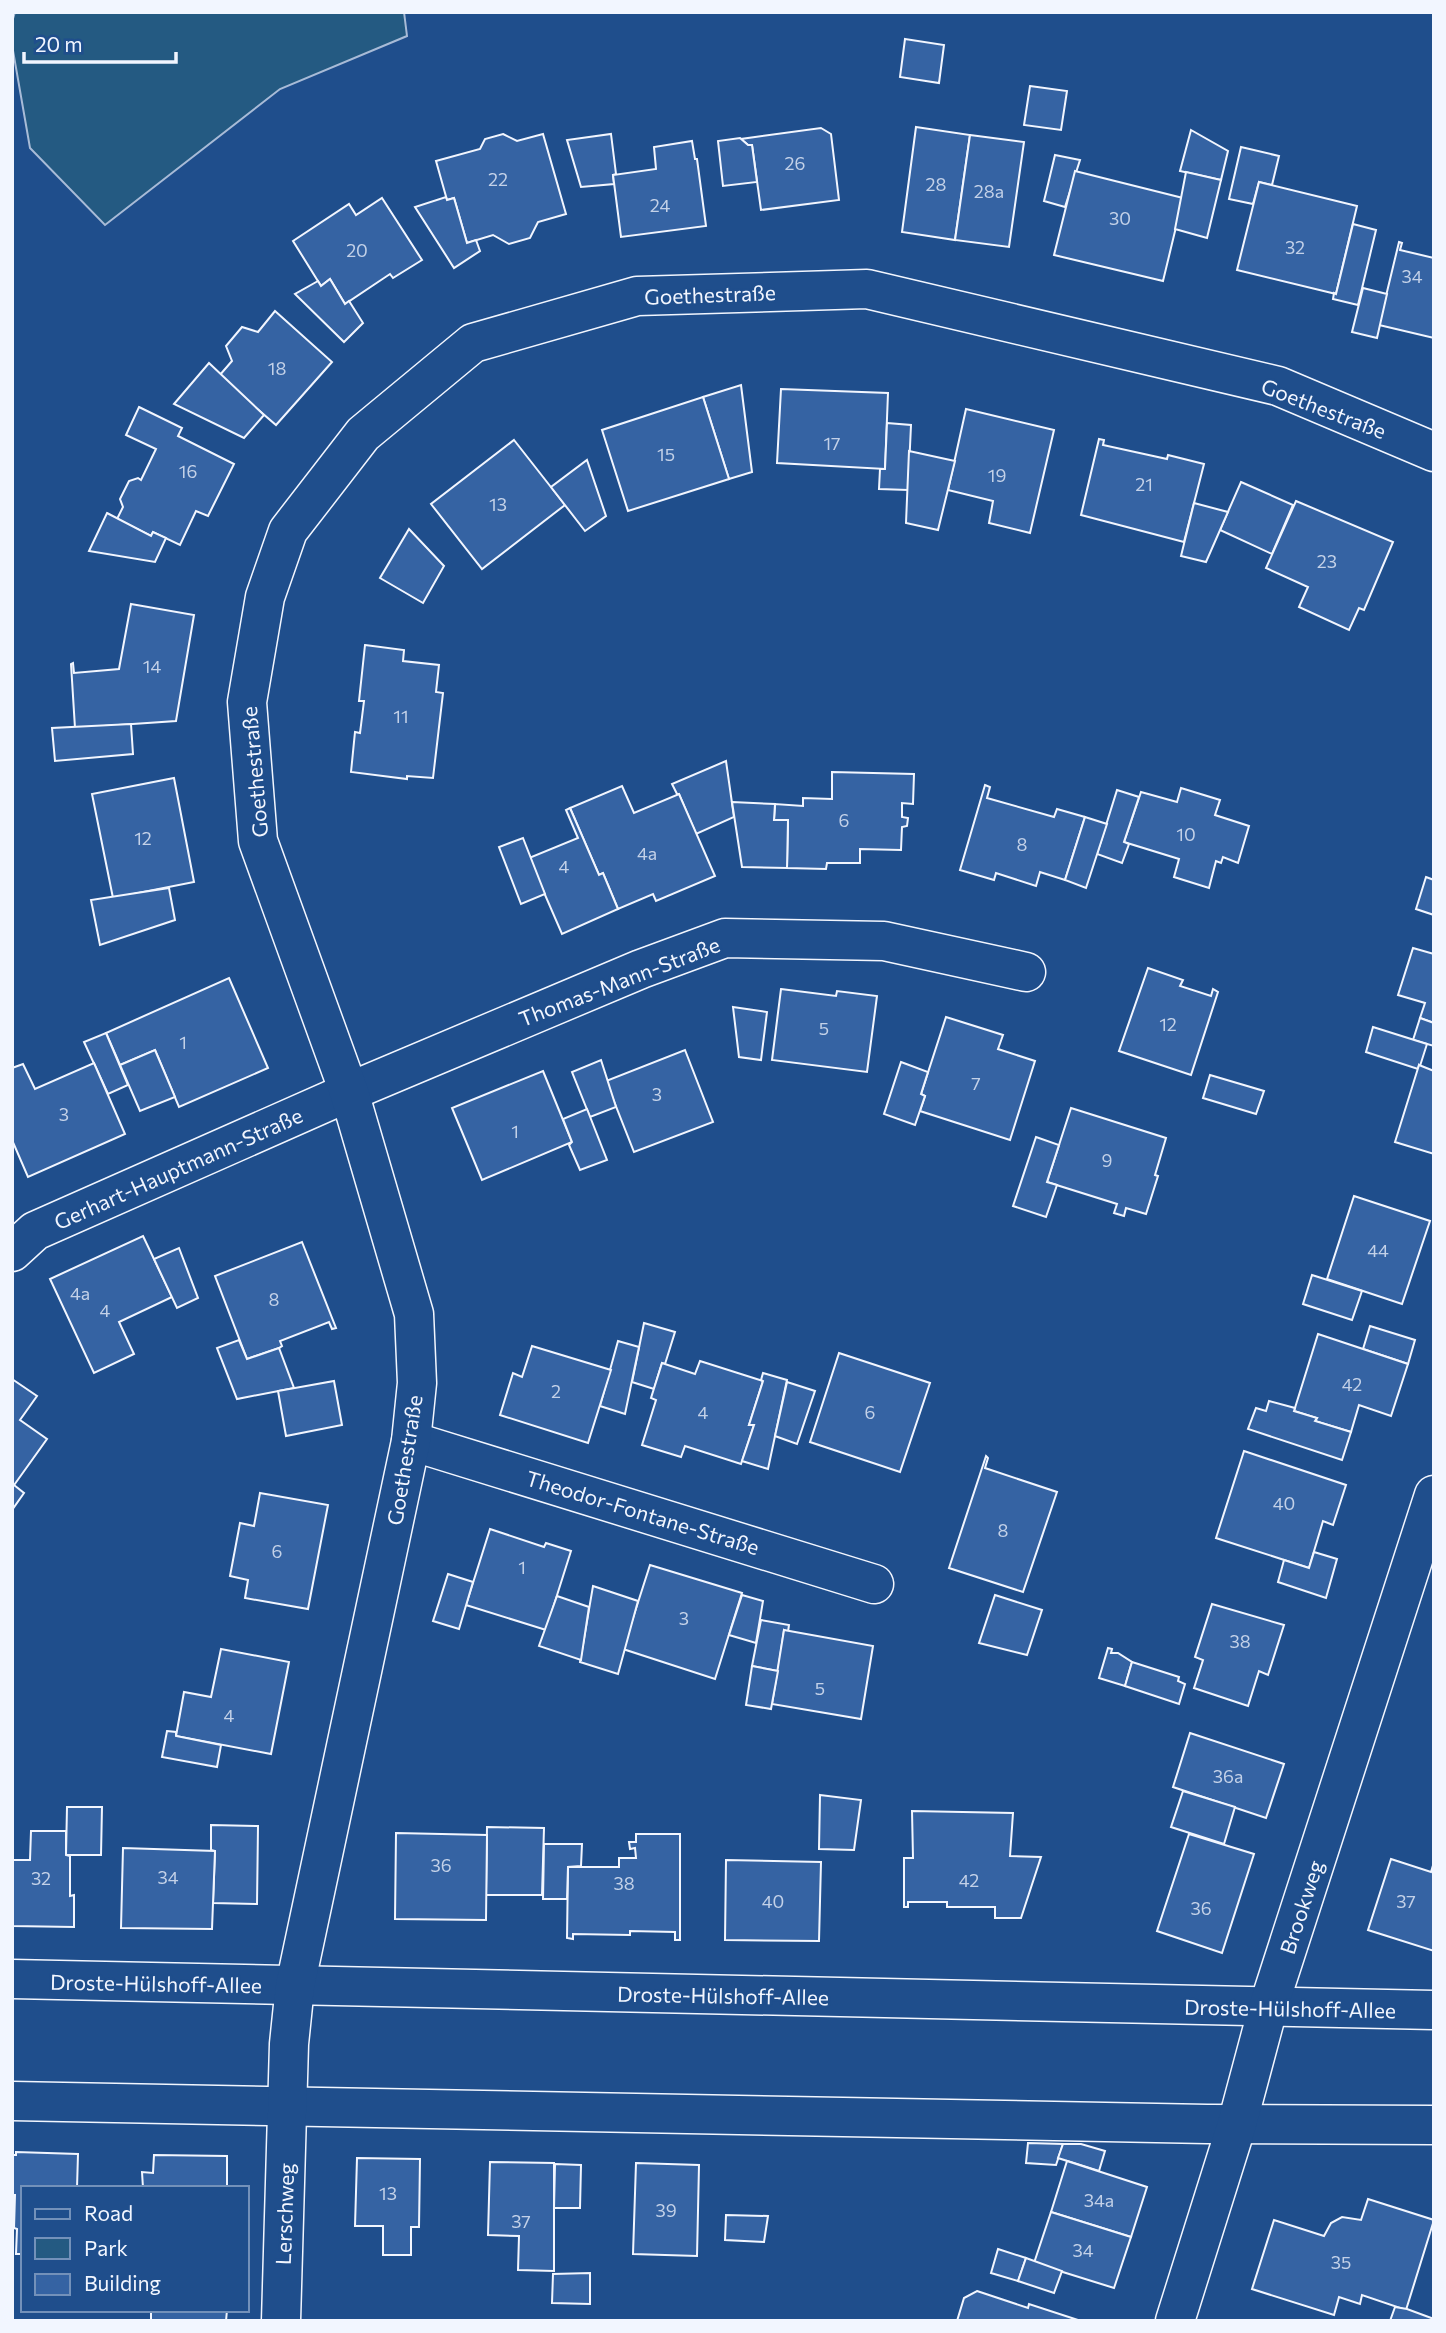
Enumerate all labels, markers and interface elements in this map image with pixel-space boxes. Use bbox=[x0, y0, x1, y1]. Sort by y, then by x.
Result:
scale bar bbox=[24, 21, 177, 65]
text: 20 m bbox=[35, 31, 83, 56]
house number: 26 bbox=[785, 152, 805, 174]
house number: 22 bbox=[488, 168, 508, 190]
house number: 28 bbox=[926, 173, 947, 195]
house number: 28a bbox=[974, 180, 1004, 202]
house number: 24 bbox=[650, 194, 670, 216]
house number: 30 bbox=[1109, 207, 1131, 229]
house number: 32 bbox=[1285, 236, 1305, 258]
house number: 20 bbox=[346, 239, 368, 261]
house number: 34 bbox=[1401, 265, 1423, 287]
street label: Goethestraße bbox=[644, 279, 776, 309]
house number: 18 bbox=[268, 357, 286, 379]
street label: Goethestraße bbox=[1258, 373, 1390, 443]
house number: 17 bbox=[823, 432, 841, 454]
house number: 15 bbox=[657, 443, 675, 465]
house number: 16 bbox=[179, 460, 197, 482]
house number: 19 bbox=[988, 464, 1006, 486]
house number: 21 bbox=[1135, 473, 1153, 495]
house number: 13 bbox=[489, 493, 507, 515]
house number: 23 bbox=[1317, 550, 1337, 572]
house number: 14 bbox=[143, 655, 161, 677]
street label: Goethestraße bbox=[236, 705, 272, 839]
house number: 11 bbox=[393, 705, 409, 727]
house number: 6 bbox=[839, 809, 849, 831]
house number: 10 bbox=[1176, 823, 1196, 845]
house number: 12 bbox=[134, 827, 152, 849]
house number: 8 bbox=[1017, 833, 1028, 855]
house number: 4a bbox=[637, 842, 657, 864]
house number: 4 bbox=[559, 855, 570, 877]
street label: Thomas-Mann-Straße bbox=[515, 931, 723, 1031]
house number: 12 bbox=[1159, 1013, 1177, 1035]
house number: 5 bbox=[819, 1017, 829, 1039]
house number: 1 bbox=[179, 1031, 187, 1053]
house number: 7 bbox=[971, 1072, 981, 1094]
house number: 3 bbox=[652, 1083, 662, 1105]
street label: Gerhart-Hauptmann-Straße bbox=[50, 1102, 306, 1234]
house number: 3 bbox=[59, 1103, 69, 1125]
house number: 1 bbox=[511, 1120, 519, 1142]
house number: 9 bbox=[1102, 1149, 1112, 1171]
house number: 44 bbox=[1367, 1239, 1389, 1261]
house number: 4a bbox=[70, 1282, 90, 1304]
house number: 8 bbox=[269, 1288, 280, 1310]
house number: 4 bbox=[100, 1299, 111, 1321]
house number: 42 bbox=[1342, 1373, 1362, 1395]
house number: 2 bbox=[551, 1380, 561, 1402]
street label: Goethestraße bbox=[381, 1393, 427, 1527]
house number: 4 bbox=[698, 1401, 709, 1423]
house number: 6 bbox=[865, 1401, 875, 1423]
street label: Theodor-Fontane-Straße bbox=[523, 1465, 763, 1559]
house number: 40 bbox=[1273, 1492, 1295, 1514]
house number: 8 bbox=[998, 1519, 1009, 1541]
house number: 6 bbox=[272, 1540, 282, 1562]
house number: 1 bbox=[518, 1556, 526, 1578]
house number: 3 bbox=[679, 1607, 689, 1629]
house number: 38 bbox=[1229, 1630, 1251, 1652]
house number: 5 bbox=[815, 1677, 825, 1699]
house number: 4 bbox=[224, 1704, 235, 1726]
house number: 36a bbox=[1213, 1765, 1243, 1787]
house number: 36 bbox=[430, 1854, 452, 1876]
street label: Brookweg bbox=[1274, 1857, 1328, 1957]
house number: 34 bbox=[157, 1866, 179, 1888]
house number: 32 bbox=[31, 1867, 51, 1889]
house number: 42 bbox=[959, 1869, 979, 1891]
house number: 38 bbox=[613, 1872, 635, 1894]
house number: 40 bbox=[762, 1890, 784, 1912]
house number: 37 bbox=[1396, 1890, 1416, 1912]
house number: 36 bbox=[1190, 1897, 1212, 1919]
street label: Droste-Hülshoff-Allee bbox=[50, 1969, 262, 1997]
street label: Droste-Hülshoff-Allee bbox=[617, 1981, 829, 2009]
street label: Droste-Hülshoff-Allee bbox=[1184, 1994, 1396, 2022]
street label: Lerschweg bbox=[270, 2163, 298, 2265]
house number: 13 bbox=[379, 2182, 397, 2204]
legend bbox=[21, 2186, 248, 2312]
house number: 34a bbox=[1084, 2189, 1114, 2211]
house number: 39 bbox=[655, 2199, 677, 2221]
text: Road bbox=[84, 2200, 133, 2225]
house number: 37 bbox=[511, 2210, 531, 2232]
text: Park bbox=[84, 2235, 128, 2260]
house number: 34 bbox=[1072, 2239, 1094, 2261]
house number: 35 bbox=[1331, 2251, 1351, 2273]
text: Building bbox=[84, 2270, 161, 2295]

